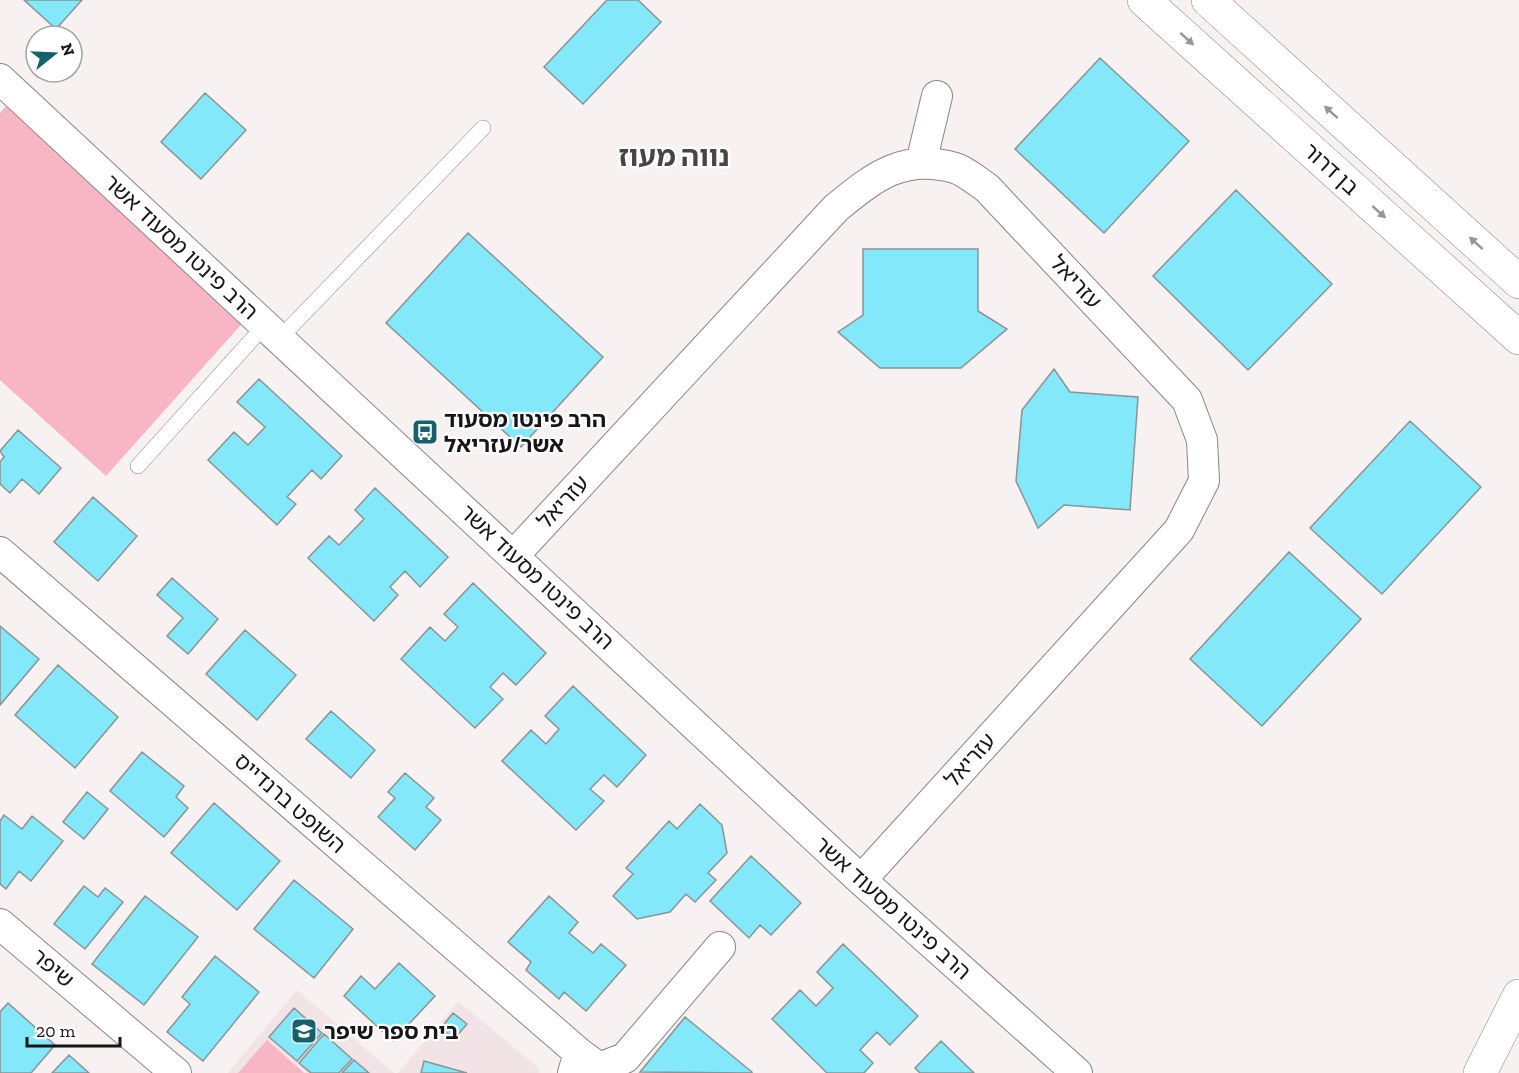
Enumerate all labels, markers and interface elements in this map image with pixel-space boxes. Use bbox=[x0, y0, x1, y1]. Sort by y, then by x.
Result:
north arrow bbox=[24, 24, 84, 84]
one-way arrow bbox=[1179, 32, 1194, 45]
text: N bbox=[57, 41, 79, 58]
one-way arrow bbox=[1324, 106, 1339, 119]
street label: בן דרור bbox=[1298, 137, 1364, 201]
district label: נווה מעוז bbox=[618, 140, 730, 173]
street label: הרב פינטו מסעוד אשר bbox=[98, 169, 264, 325]
one-way arrow bbox=[1371, 205, 1386, 218]
one-way arrow bbox=[1468, 236, 1483, 250]
street label: עזריאל bbox=[1044, 250, 1108, 314]
place label: הרב פינטו מסעוד אשר/עזריאל bbox=[444, 406, 606, 458]
bus stop icon: הרב פינטו מסעוד אשר/עזריאל bbox=[410, 417, 440, 447]
street label: עזריאל bbox=[531, 470, 595, 534]
street label: הרב פינטו מסעוד אשר bbox=[454, 499, 620, 655]
street label: עזריאל bbox=[939, 727, 1001, 793]
street label: השופט ברנדייס bbox=[229, 747, 351, 859]
street label: הרב פינטו מסעוד אשר bbox=[809, 831, 977, 985]
street label: שיפר bbox=[26, 943, 80, 993]
scale bar bbox=[27, 1010, 120, 1048]
school or university icon: בית ספר שיפר bbox=[289, 1016, 319, 1046]
place label: בית ספר שיפר bbox=[324, 1018, 459, 1045]
text: 20 m bbox=[36, 1020, 76, 1042]

